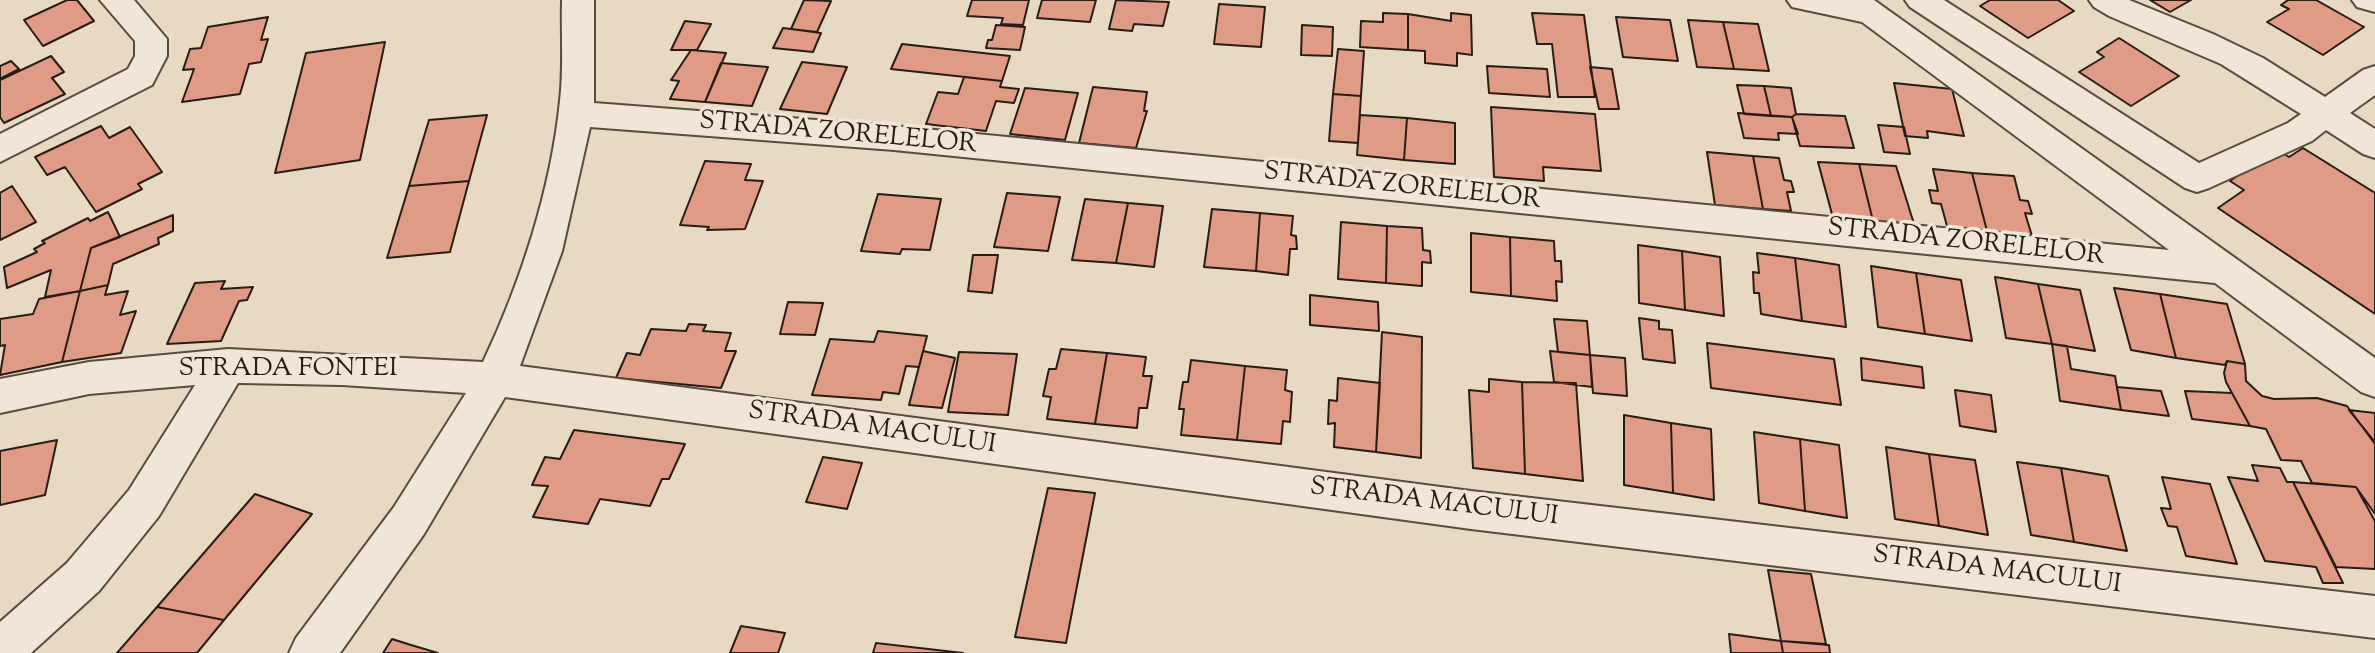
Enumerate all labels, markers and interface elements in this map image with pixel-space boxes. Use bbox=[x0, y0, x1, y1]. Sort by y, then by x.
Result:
street label: STRADA ZORELELOR bbox=[698, 107, 978, 163]
street label: STRADA ZORELELOR bbox=[1262, 158, 1542, 218]
street label: STRADA ZORELELOR bbox=[1826, 214, 2106, 274]
street label: STRADA FONTEI bbox=[179, 355, 397, 387]
street label: STRADA MACULUI bbox=[746, 397, 998, 463]
street label: STRADA MACULUI bbox=[1308, 473, 1560, 535]
street label: STRADA MACULUI bbox=[1871, 541, 2123, 603]

